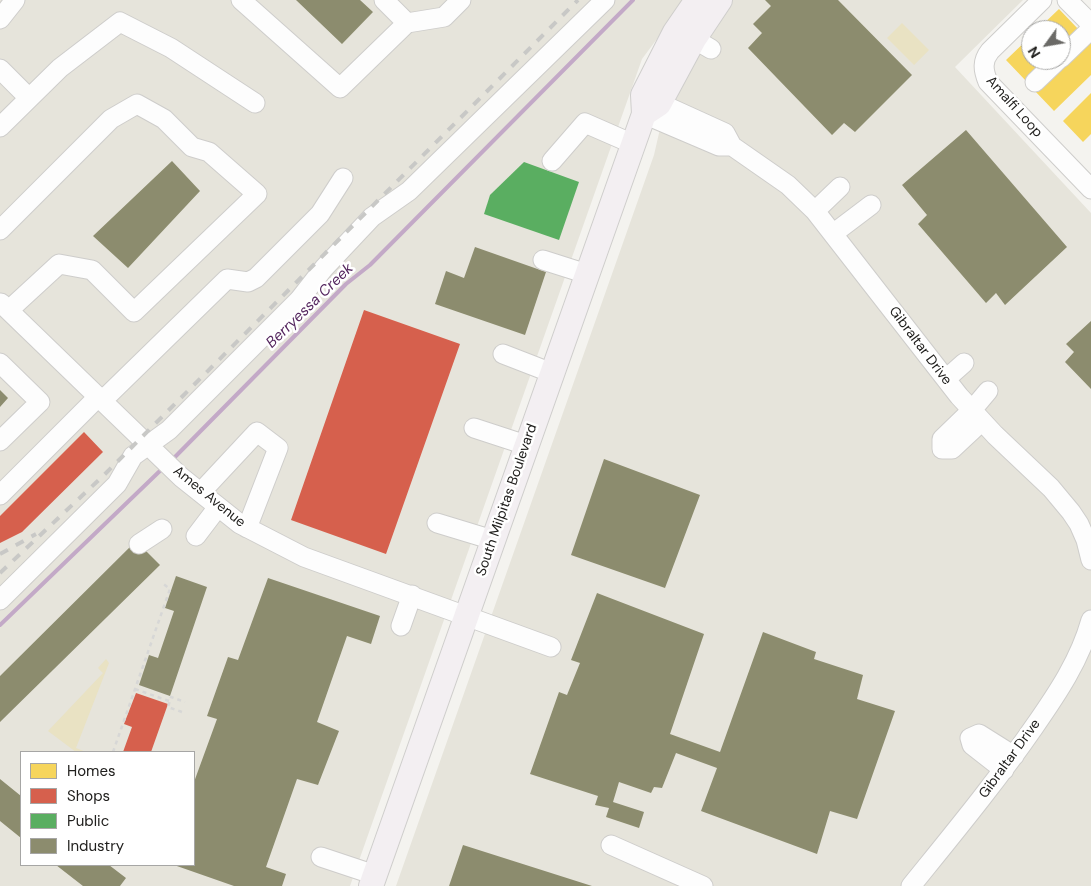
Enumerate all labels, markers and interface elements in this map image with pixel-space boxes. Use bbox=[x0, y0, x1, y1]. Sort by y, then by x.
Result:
north arrow bbox=[1021, 20, 1071, 70]
text: N bbox=[1024, 43, 1044, 62]
street label: Amalfi Loop bbox=[982, 73, 1046, 141]
water label: Berryessa Creek bbox=[263, 260, 357, 352]
street label: Gibraltar Drive bbox=[885, 303, 955, 389]
street label: South Milpitas Boulevard bbox=[473, 422, 541, 578]
street label: Ames Avenue bbox=[170, 463, 248, 531]
street label: Gibraltar Drive bbox=[976, 716, 1044, 802]
legend bbox=[20, 751, 195, 866]
text: Homes bbox=[67, 761, 116, 781]
text: Shops bbox=[67, 786, 110, 806]
text: Public bbox=[67, 811, 109, 831]
text: Industry bbox=[67, 836, 124, 856]

